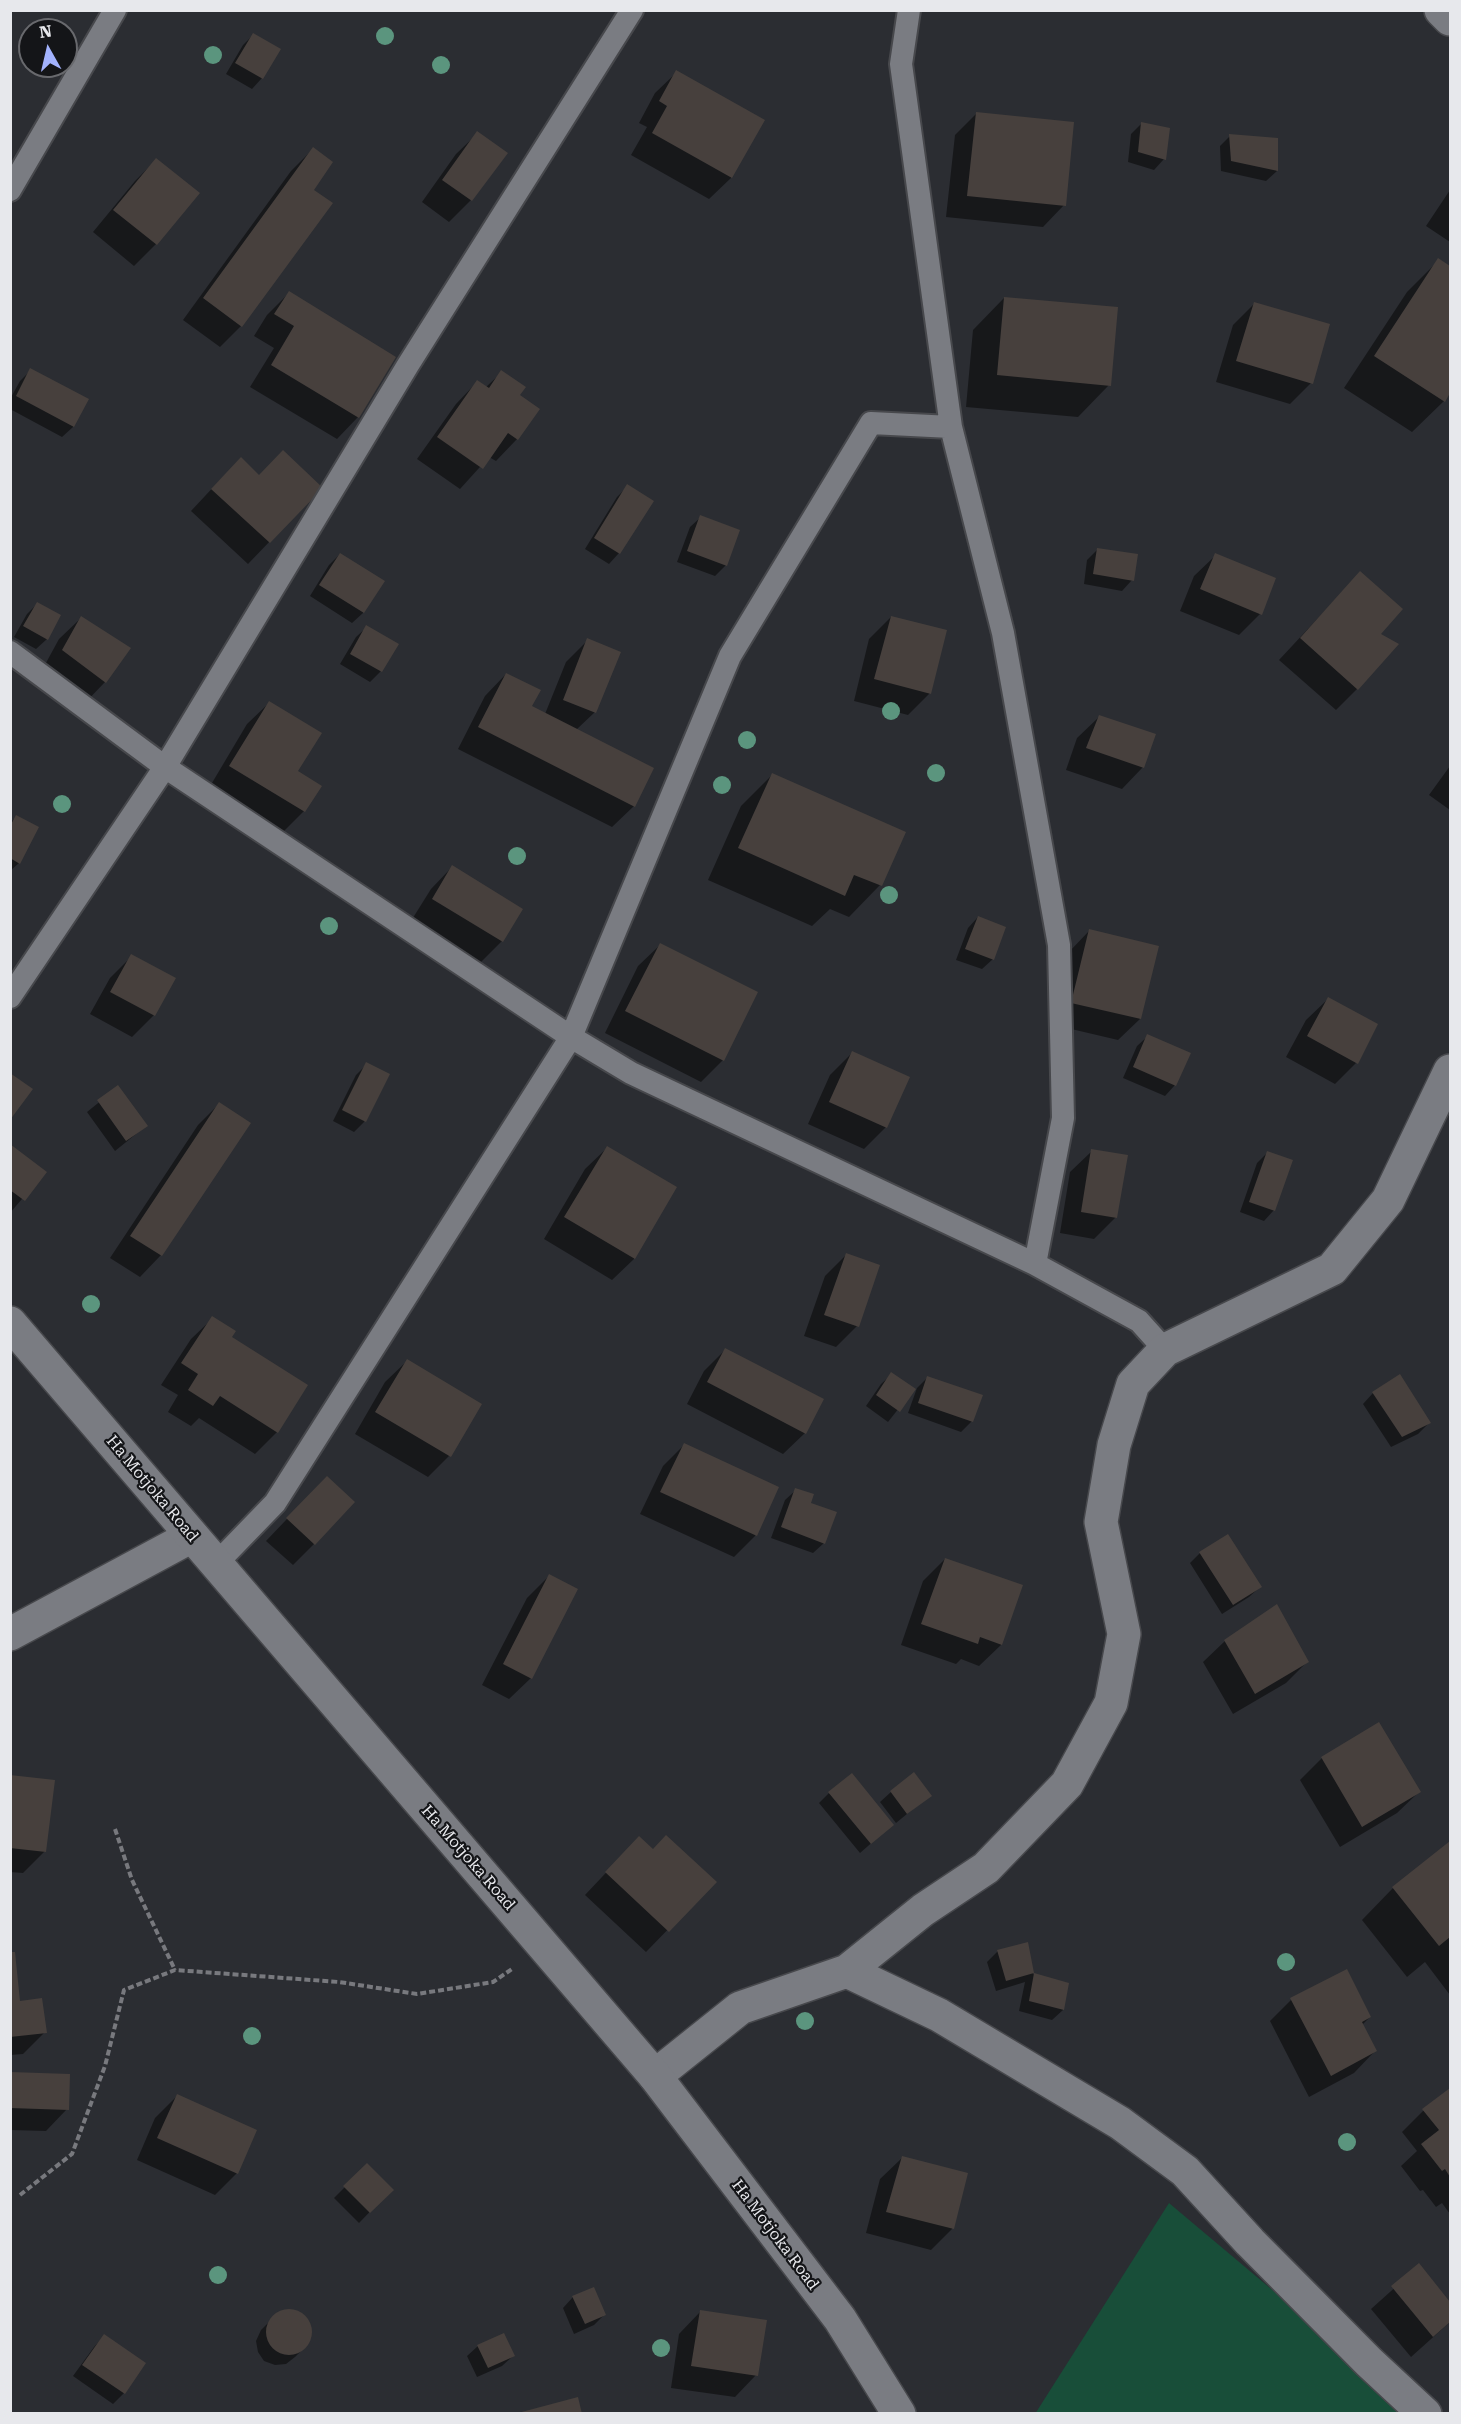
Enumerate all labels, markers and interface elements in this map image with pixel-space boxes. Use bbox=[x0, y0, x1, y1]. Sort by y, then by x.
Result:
north arrow bbox=[18, 18, 78, 78]
text: N bbox=[38, 21, 53, 42]
street label: Ha Motjoka Road bbox=[102, 1432, 202, 1546]
street label: Ha Motjoka Road bbox=[417, 1802, 519, 1914]
street label: Ha Motjoka Road bbox=[727, 2176, 823, 2294]

